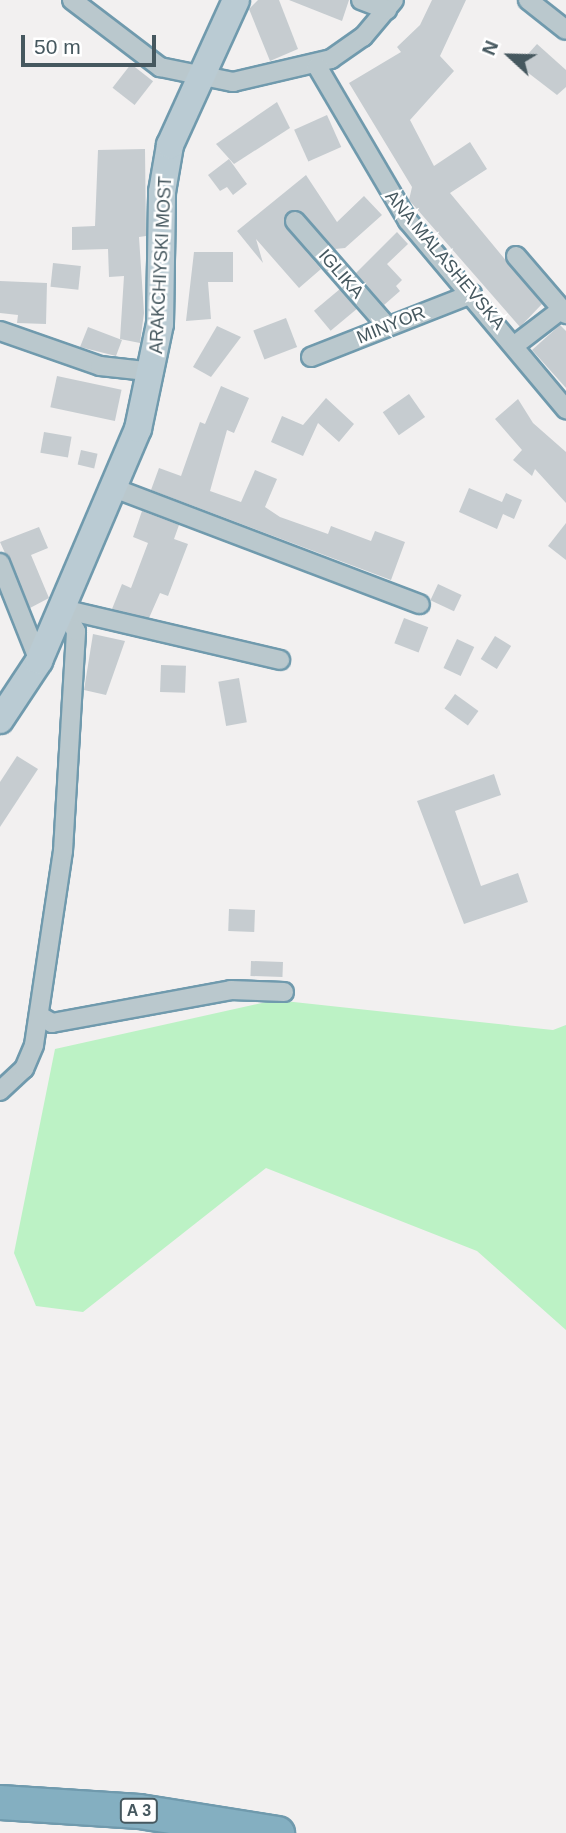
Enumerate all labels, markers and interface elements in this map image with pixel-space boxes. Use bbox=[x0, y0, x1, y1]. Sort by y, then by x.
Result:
scale bar bbox=[24, 21, 159, 65]
north arrow bbox=[475, 21, 545, 91]
text: 50 m bbox=[34, 35, 81, 58]
text: N bbox=[478, 38, 502, 58]
street label: ARAKCHIYSKI MOST bbox=[146, 176, 176, 354]
street label: ANA MALASHEVSKA bbox=[380, 186, 510, 334]
street label: IGLIKA bbox=[314, 245, 368, 303]
street label: MINYOR bbox=[354, 302, 428, 348]
road number: A 3 bbox=[118, 1798, 160, 1824]

